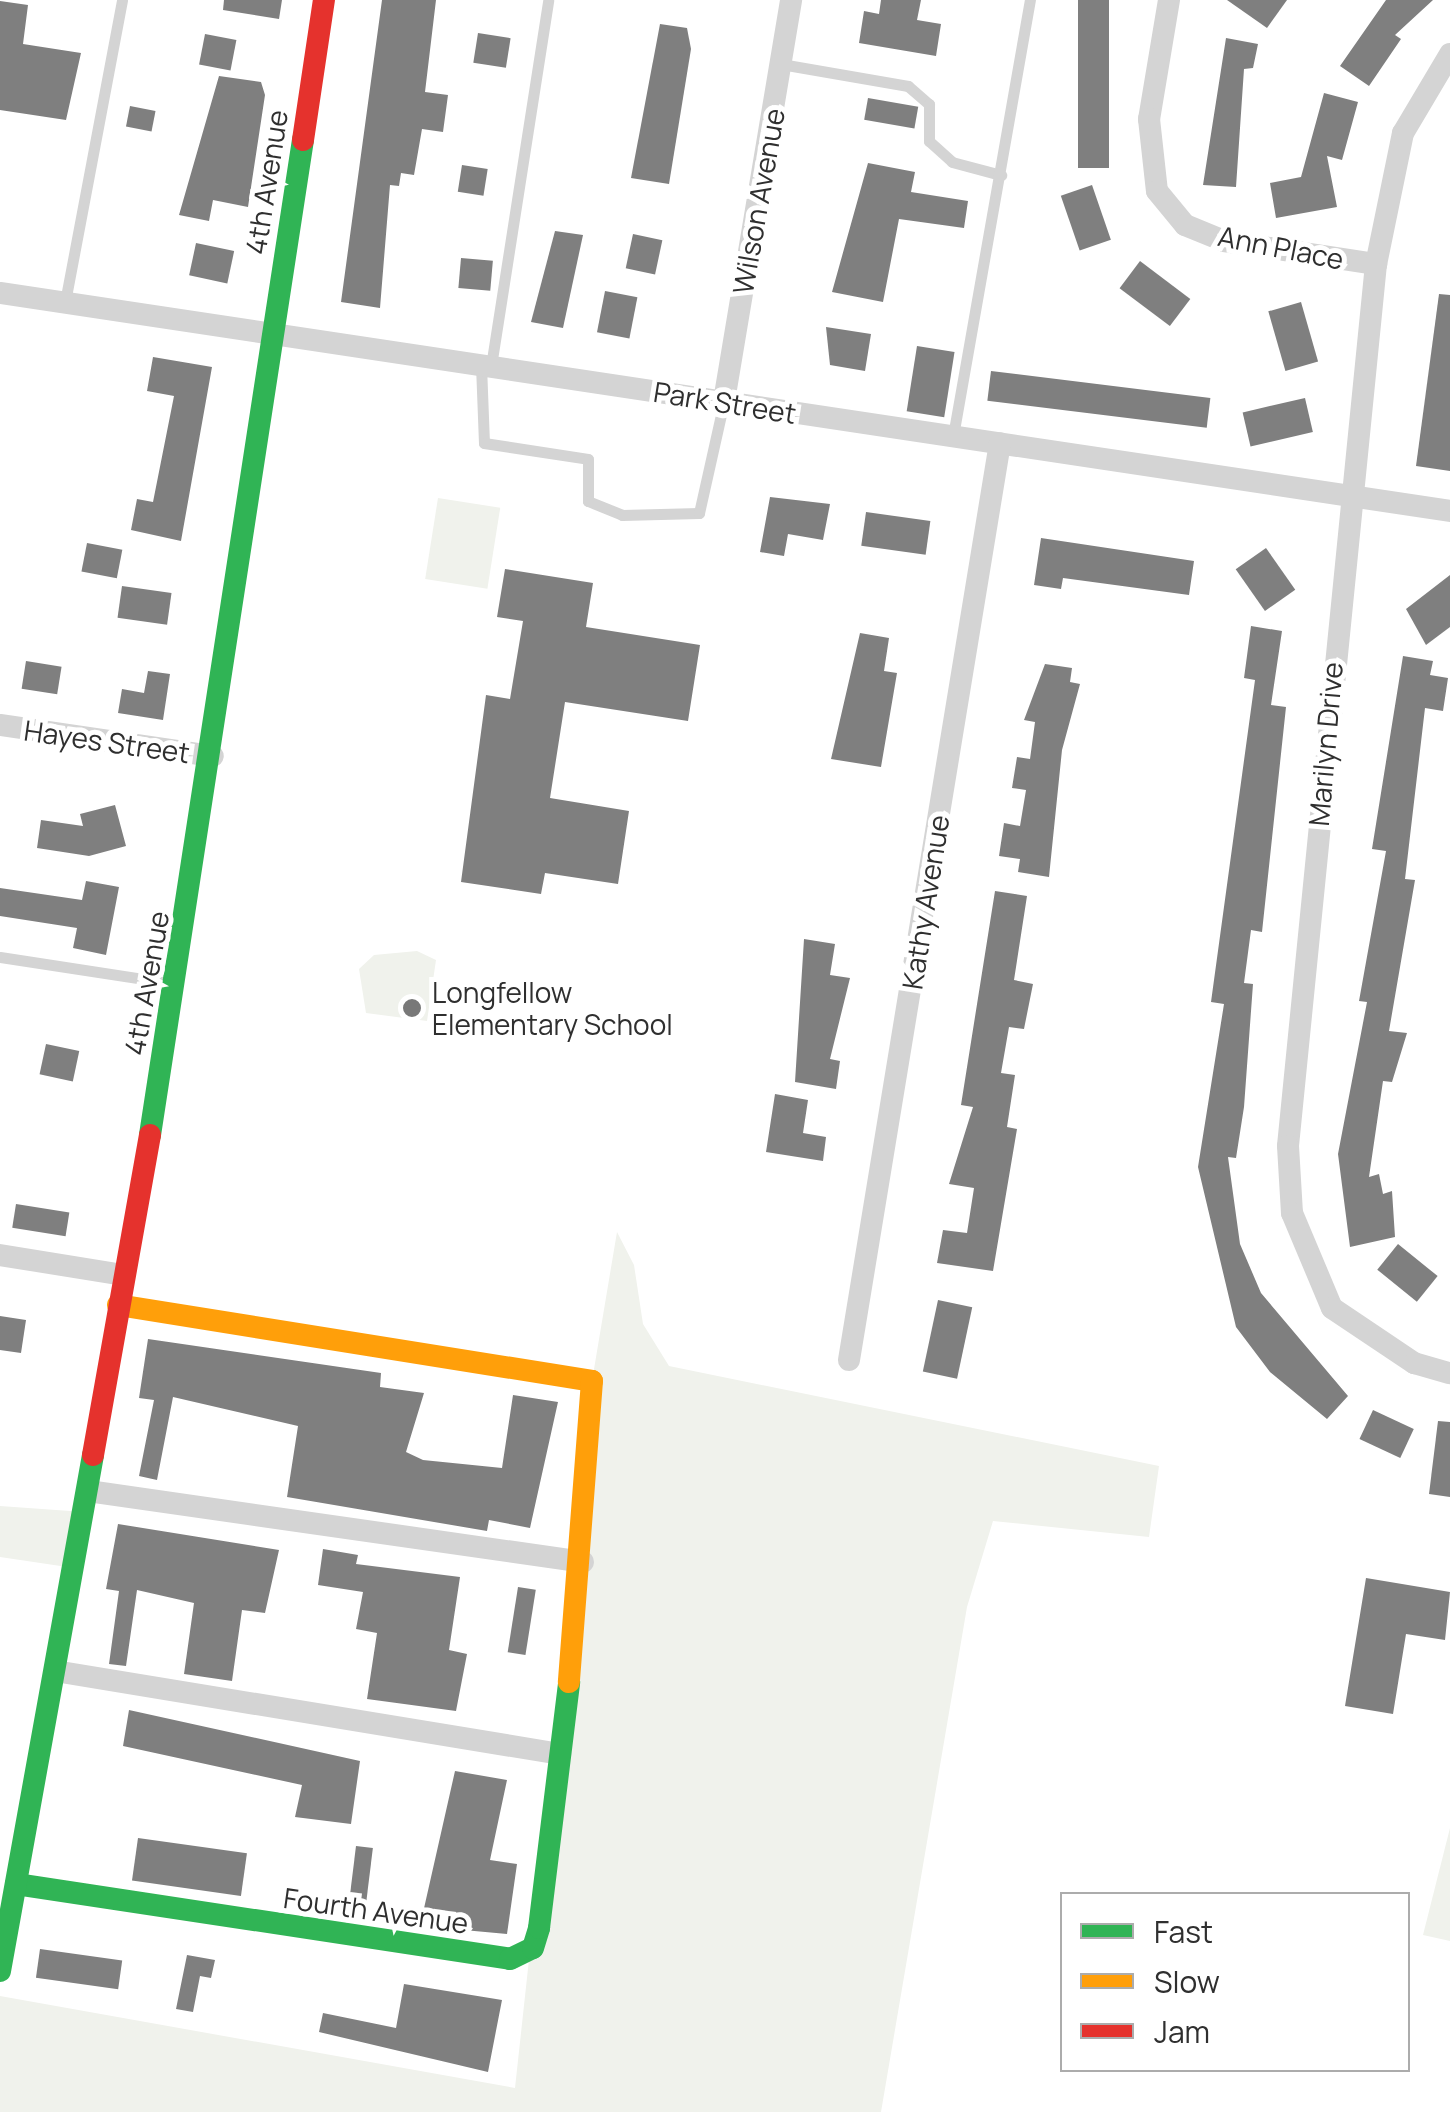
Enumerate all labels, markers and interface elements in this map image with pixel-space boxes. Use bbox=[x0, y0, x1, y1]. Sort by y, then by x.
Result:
street label: Wilson Avenue bbox=[725, 105, 791, 297]
street label: 4th Avenue bbox=[238, 107, 294, 257]
street label: Ann Place bbox=[1215, 218, 1347, 276]
street label: Park Street bbox=[651, 374, 799, 430]
street label: Marilyn Drive bbox=[1301, 660, 1349, 828]
street label: Hayes Street bbox=[22, 713, 192, 769]
street label: Kathy Avenue bbox=[895, 812, 955, 992]
street label: 4th Avenue bbox=[117, 908, 175, 1058]
place label: Longfellow Elementary School bbox=[432, 975, 673, 1041]
marker: Longfellow Elementary School bbox=[401, 997, 423, 1019]
street label: Fourth Avenue bbox=[281, 1880, 471, 1940]
legend bbox=[1060, 1892, 1410, 2072]
text: Fast bbox=[1154, 1911, 1213, 1952]
text: Slow bbox=[1154, 1961, 1220, 2002]
text: Jam bbox=[1154, 2011, 1210, 2052]

